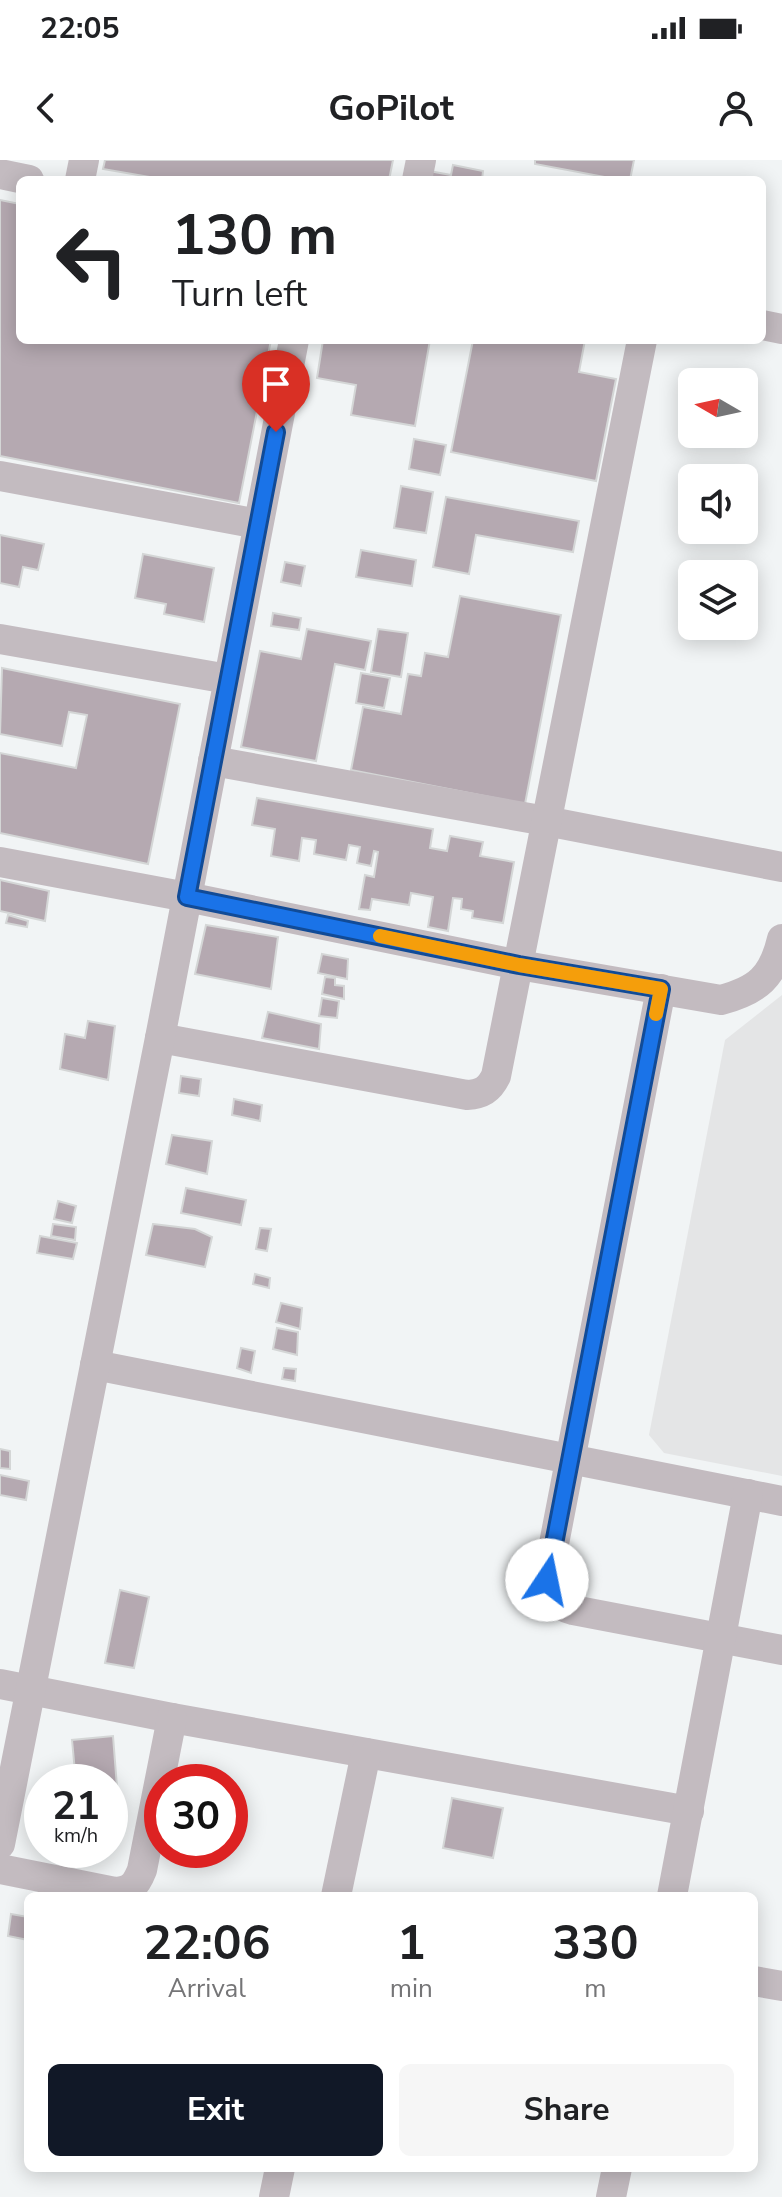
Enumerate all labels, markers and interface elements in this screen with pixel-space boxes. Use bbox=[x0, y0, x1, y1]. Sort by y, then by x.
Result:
text: 22:05 bbox=[40, 8, 119, 49]
text: GoPilot bbox=[328, 84, 454, 133]
icon: back bbox=[24, 86, 68, 130]
icon: person bbox=[714, 86, 758, 130]
text: 130 m bbox=[172, 197, 337, 274]
icon: left bbox=[40, 208, 144, 312]
text: Turn left bbox=[172, 270, 307, 319]
pin bbox=[242, 350, 310, 432]
icon: arrive bbox=[254, 362, 298, 406]
north arrow bbox=[678, 368, 758, 448]
map controls bbox=[678, 368, 758, 640]
button: sound bbox=[678, 464, 758, 544]
button: layers bbox=[678, 560, 758, 640]
position arrow bbox=[505, 1538, 589, 1622]
speed limit sign: 30 bbox=[144, 1764, 248, 1868]
text: 21 bbox=[52, 1779, 100, 1833]
text: km/h bbox=[54, 1822, 98, 1849]
text: 22:06 bbox=[143, 1910, 270, 1976]
text: 1 bbox=[397, 1910, 426, 1976]
text: 330 bbox=[552, 1910, 639, 1976]
text: Arrival bbox=[168, 1971, 246, 2006]
text: min bbox=[390, 1971, 433, 2006]
text: m bbox=[584, 1971, 607, 2006]
button: Exit bbox=[48, 2064, 383, 2156]
button: Share bbox=[399, 2064, 734, 2156]

